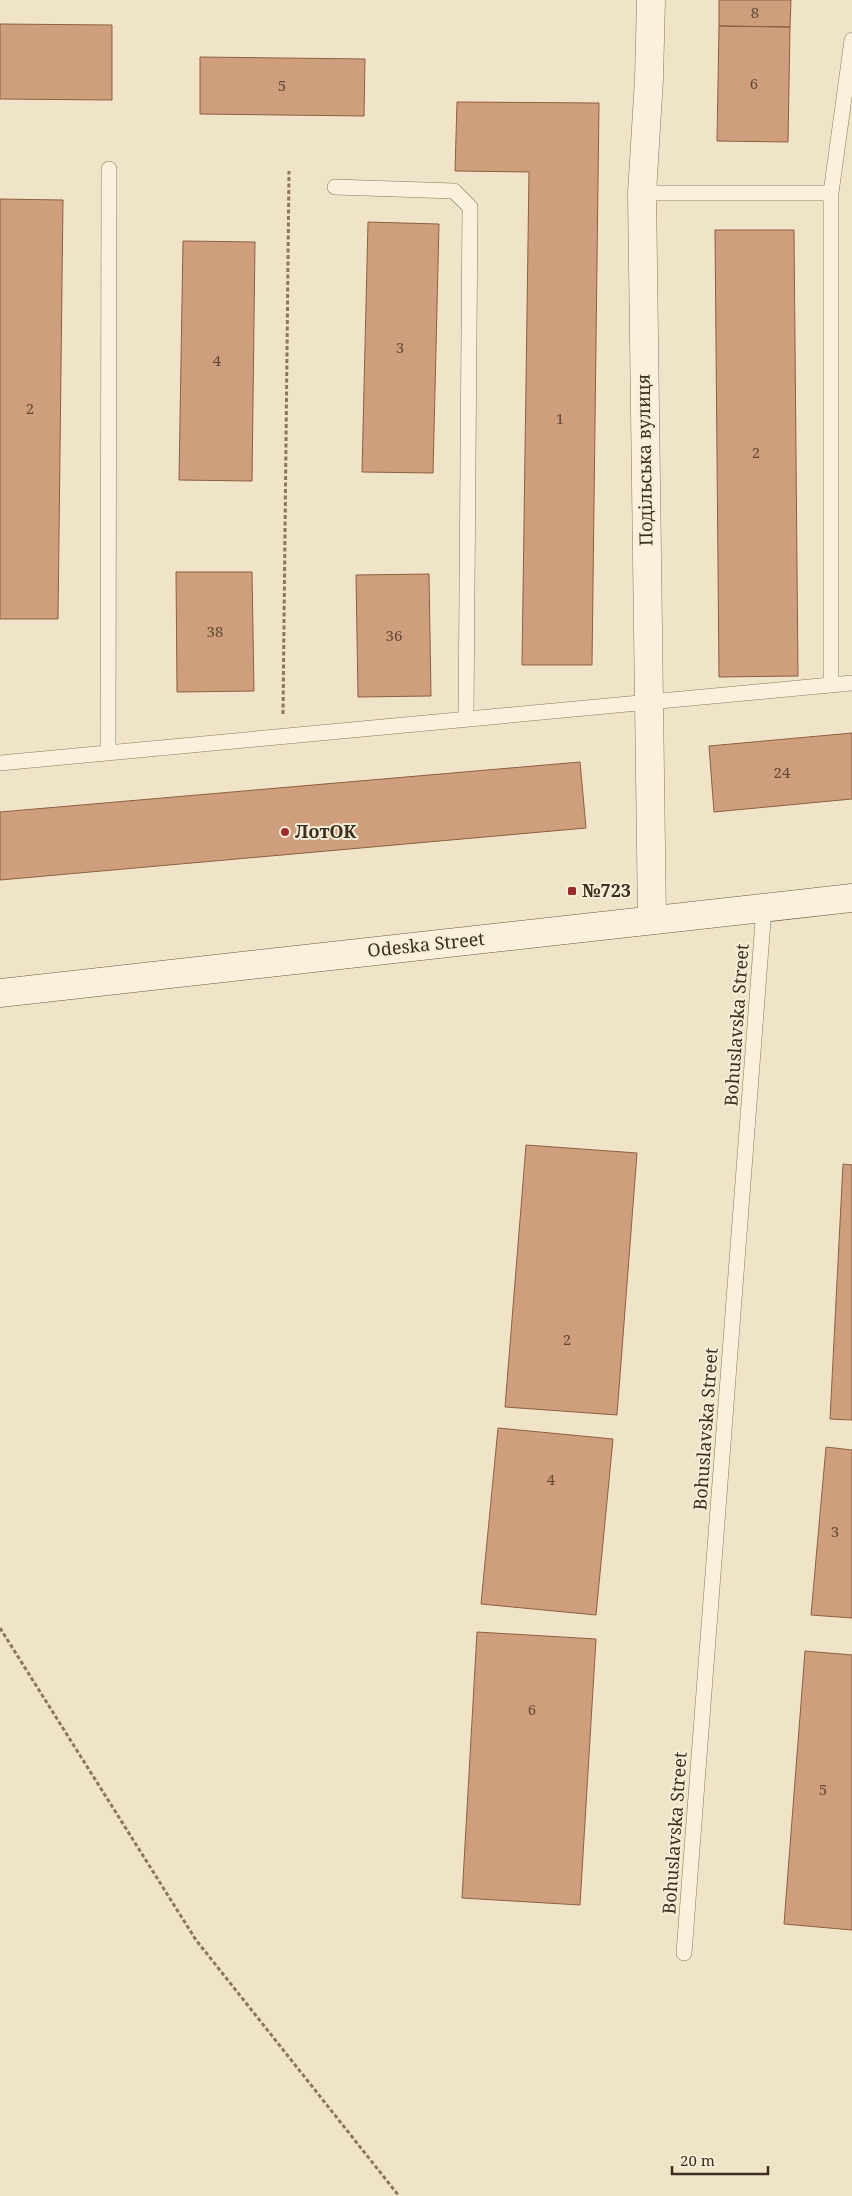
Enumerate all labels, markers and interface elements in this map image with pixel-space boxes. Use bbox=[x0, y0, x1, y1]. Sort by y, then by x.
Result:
house number: 8 bbox=[751, 2, 759, 22]
house number: 6 bbox=[750, 73, 758, 93]
house number: 5 bbox=[278, 75, 286, 95]
house number: 3 bbox=[396, 337, 404, 357]
house number: 4 bbox=[213, 350, 222, 370]
street label: Подільська вулиця bbox=[630, 374, 658, 546]
house number: 2 bbox=[26, 398, 34, 418]
house number: 1 bbox=[556, 408, 564, 428]
house number: 2 bbox=[752, 442, 760, 462]
house number: 38 bbox=[207, 621, 223, 641]
house number: 36 bbox=[386, 625, 402, 645]
house number: 24 bbox=[774, 762, 791, 782]
place label: ЛотОК bbox=[295, 819, 357, 843]
marker: ЛотОК bbox=[279, 826, 291, 838]
place label: №723 bbox=[582, 878, 631, 902]
marker: №723 bbox=[566, 885, 578, 897]
street label: Odeska Street bbox=[366, 926, 486, 962]
street label: Bohuslavska Street bbox=[718, 943, 754, 1107]
house number: 2 bbox=[563, 1329, 571, 1349]
street label: Bohuslavska Street bbox=[687, 1347, 723, 1511]
house number: 4 bbox=[547, 1469, 556, 1489]
house number: 3 bbox=[831, 1521, 839, 1541]
house number: 6 bbox=[528, 1699, 536, 1719]
street label: Bohuslavska Street bbox=[656, 1751, 692, 1915]
house number: 5 bbox=[819, 1779, 827, 1799]
scale bar bbox=[672, 2144, 768, 2176]
text: 20 m bbox=[680, 2150, 715, 2170]

